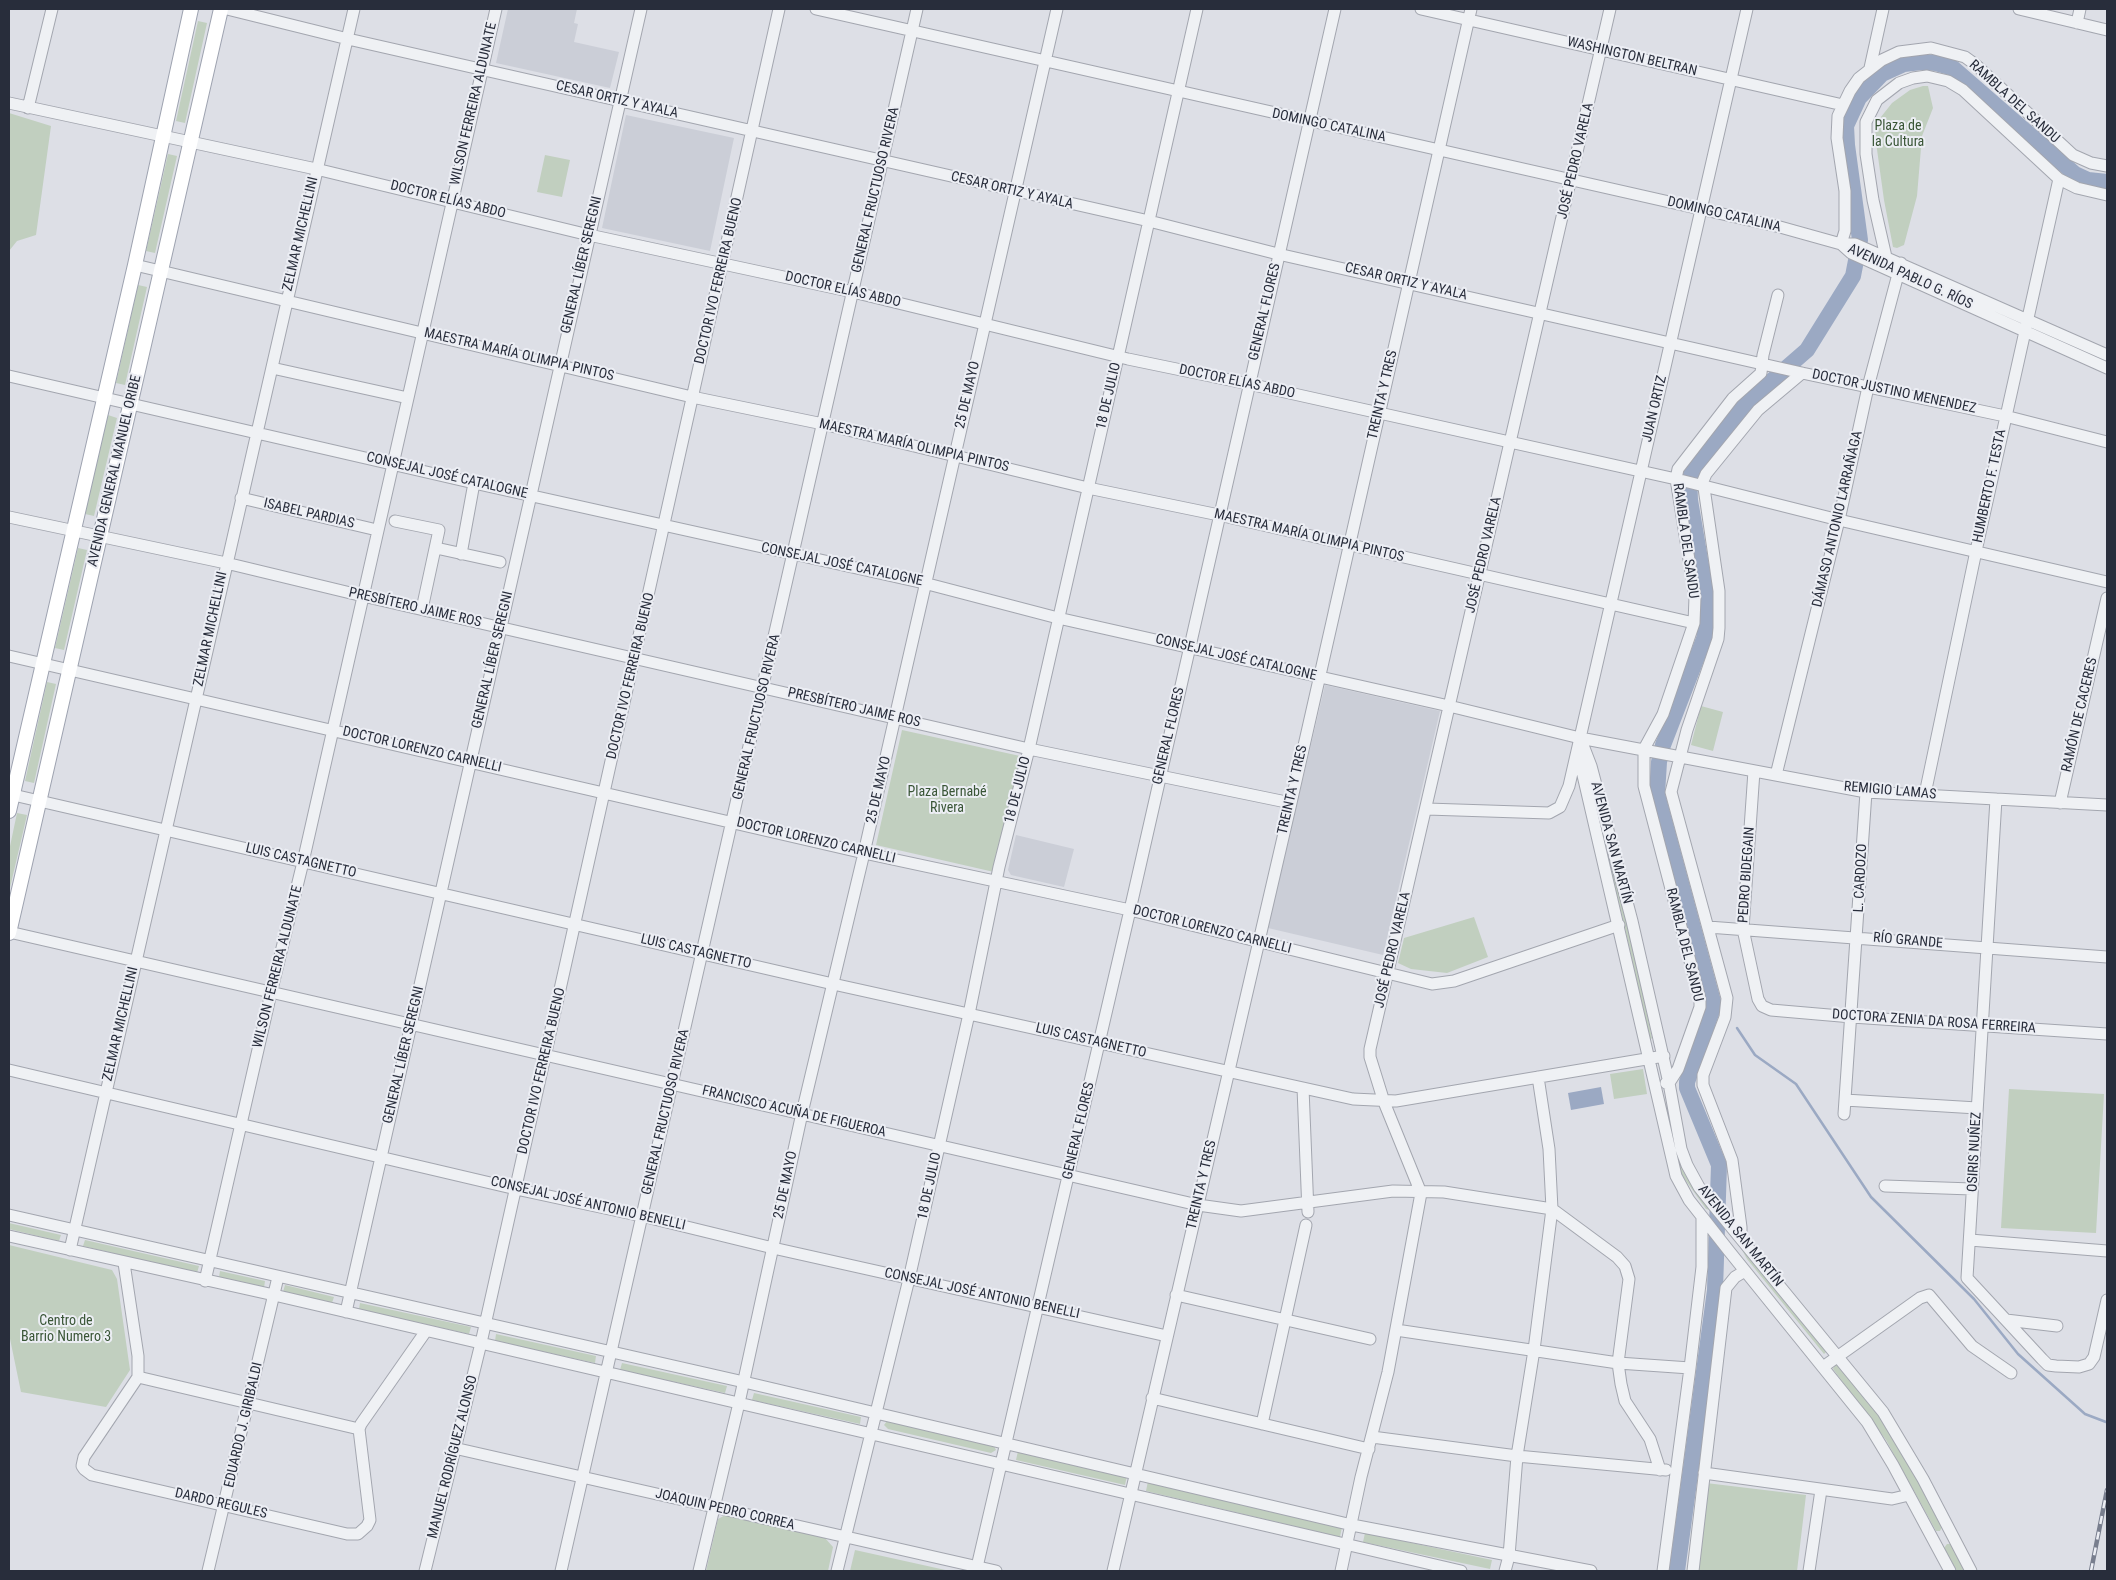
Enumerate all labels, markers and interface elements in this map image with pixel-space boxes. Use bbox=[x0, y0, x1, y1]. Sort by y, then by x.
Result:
street label: WILSON FERREIRA ALDUNATE bbox=[447, 21, 501, 187]
street label: WASHINGTON BELTRAN bbox=[1565, 34, 1699, 80]
street label: RAMBLA DEL SANDU bbox=[1965, 57, 2063, 147]
street label: CESAR ORTIZ Y AYALA bbox=[554, 78, 680, 122]
street label: JOSÉ PEDRO VARELA bbox=[1554, 101, 1598, 221]
street label: GENERAL FRUCTUOSO RIVERA bbox=[849, 105, 903, 275]
street label: DOMINGO CATALINA bbox=[1271, 106, 1387, 146]
park label: Plaza de la Cultura bbox=[1872, 118, 1924, 150]
street label: CESAR ORTIZ Y AYALA bbox=[949, 169, 1075, 213]
street label: ZELMAR MICHELLINI bbox=[280, 175, 322, 293]
street label: DOCTOR ELÍAS ABDO bbox=[389, 178, 507, 222]
street label: DOMINGO CATALINA bbox=[1666, 194, 1782, 236]
street label: GENERAL LÍBER SEREGNI bbox=[558, 195, 606, 335]
street label: DOCTOR IVO FERREIRA BUENO bbox=[692, 196, 746, 366]
street label: AVENIDA PABLO G. RÍOS bbox=[1845, 241, 1975, 313]
street label: CESAR ORTIZ Y AYALA bbox=[1343, 260, 1469, 304]
street label: GENERAL FLORES bbox=[1246, 262, 1284, 362]
street label: DOCTOR ELÍAS ABDO bbox=[784, 269, 902, 311]
street label: MAESTRA MARÍA OLIMPIA PINTOS bbox=[422, 325, 616, 385]
street label: TREINTA Y TRES bbox=[1365, 349, 1401, 441]
street label: 25 DE MAYO bbox=[952, 360, 984, 430]
street label: 18 DE JULIO bbox=[1093, 361, 1125, 431]
street label: DOCTOR ELÍAS ABDO bbox=[1177, 361, 1297, 403]
street label: DOCTOR JUSTINO MENENDEZ bbox=[1810, 366, 1978, 418]
street label: AVENIDA GENERAL MANUEL ORIBE bbox=[85, 374, 145, 568]
street label: JUAN ORTIZ bbox=[1639, 374, 1671, 444]
street label: MAESTRA MARÍA OLIMPIA PINTOS bbox=[817, 416, 1011, 476]
street label: HUMBERTO F. TESTA bbox=[1970, 428, 2010, 544]
street label: DÁMASO ANTONIO LARRAÑAGA bbox=[1810, 429, 1866, 609]
street label: CONSEJAL JOSÉ CATALOGNE bbox=[365, 449, 529, 503]
street label: RAMBLA DEL SANDU bbox=[1669, 482, 1701, 600]
street label: ISABEL PARDIAS bbox=[262, 495, 356, 533]
street label: JOSÉ PEDRO VARELA bbox=[1462, 495, 1506, 615]
street label: MAESTRA MARÍA OLIMPIA PINTOS bbox=[1212, 506, 1406, 566]
street label: CONSEJAL JOSÉ CATALOGNE bbox=[760, 540, 924, 590]
street label: ZELMAR MICHELLINI bbox=[191, 570, 231, 688]
street label: PRESBÍTERO JAIME ROS bbox=[347, 585, 483, 631]
street label: GENERAL LÍBER SEREGNI bbox=[469, 590, 517, 730]
street label: DOCTOR IVO FERREIRA BUENO bbox=[604, 591, 658, 761]
street label: CONSEJAL JOSÉ CATALOGNE bbox=[1154, 631, 1318, 685]
street label: GENERAL FRUCTUOSO RIVERA bbox=[730, 632, 784, 802]
street label: RAMÓN DE CACERES bbox=[2059, 656, 2101, 774]
street label: PRESBÍTERO JAIME ROS bbox=[786, 685, 922, 731]
street label: GENERAL FLORES bbox=[1150, 686, 1188, 786]
street label: DOCTOR LORENZO CARNELLI bbox=[341, 724, 503, 776]
street label: TREINTA Y TRES bbox=[1275, 744, 1311, 836]
street label: 25 DE MAYO bbox=[863, 755, 895, 825]
street label: 18 DE JULIO bbox=[1002, 755, 1034, 825]
street label: REMIGIO LAMAS bbox=[1843, 779, 1937, 803]
street label: AVENIDA SAN MARTÍN bbox=[1587, 780, 1635, 906]
park label: Plaza Bernabé Rivera bbox=[907, 784, 987, 816]
street label: DOCTOR LORENZO CARNELLI bbox=[735, 815, 897, 867]
street label: PEDRO BIDEGAIN bbox=[1735, 826, 1759, 924]
street label: LUIS CASTAGNETTO bbox=[244, 840, 358, 882]
street label: L. CARDOZO bbox=[1851, 843, 1871, 913]
street label: WILSON FERREIRA ALDUNATE bbox=[250, 884, 306, 1050]
street label: RAMBLA DEL SANDU bbox=[1662, 886, 1706, 1004]
street label: JOSÉ PEDRO VARELA bbox=[1371, 890, 1415, 1010]
street label: DOCTOR LORENZO CARNELLI bbox=[1131, 902, 1293, 958]
street label: RÍO GRANDE bbox=[1872, 930, 1944, 952]
street label: LUIS CASTAGNETTO bbox=[639, 931, 753, 973]
street label: ZELMAR MICHELLINI bbox=[100, 965, 142, 1083]
street label: GENERAL LÍBER SEREGNI bbox=[380, 985, 428, 1125]
street label: DOCTOR IVO FERREIRA BUENO bbox=[515, 986, 569, 1156]
street label: DOCTORA ZENIA DA ROSA FERREIRA bbox=[1832, 1006, 2036, 1038]
street label: LUIS CASTAGNETTO bbox=[1034, 1020, 1148, 1062]
street label: GENERAL FRUCTUOSO RIVERA bbox=[639, 1027, 693, 1197]
street label: GENERAL FLORES bbox=[1060, 1081, 1098, 1181]
street label: FRANCISCO ACUÑA DE FIGUEROA bbox=[700, 1083, 888, 1141]
street label: OSIRIS NUÑEZ bbox=[1965, 1112, 1985, 1192]
street label: TREINTA Y TRES bbox=[1184, 1139, 1220, 1231]
street label: 25 DE MAYO bbox=[771, 1150, 801, 1220]
street label: 18 DE JULIO bbox=[915, 1151, 945, 1221]
street label: CONSEJAL JOSÉ ANTONIO BENELLI bbox=[489, 1173, 687, 1235]
street label: AVENIDA SAN MARTÍN bbox=[1694, 1182, 1786, 1290]
street label: CONSEJAL JOSÉ ANTONIO BENELLI bbox=[883, 1265, 1081, 1323]
park label: Centro de Barrio Numero 3 bbox=[21, 1313, 111, 1345]
street label: EDUARDO J. GIRIBALDI bbox=[221, 1361, 267, 1489]
street label: MANUEL RODRÍGUEZ ALONSO bbox=[425, 1374, 481, 1540]
street label: DARDO REGULES bbox=[173, 1485, 269, 1523]
street label: JOAQUIN PEDRO CORREA bbox=[654, 1486, 796, 1534]

